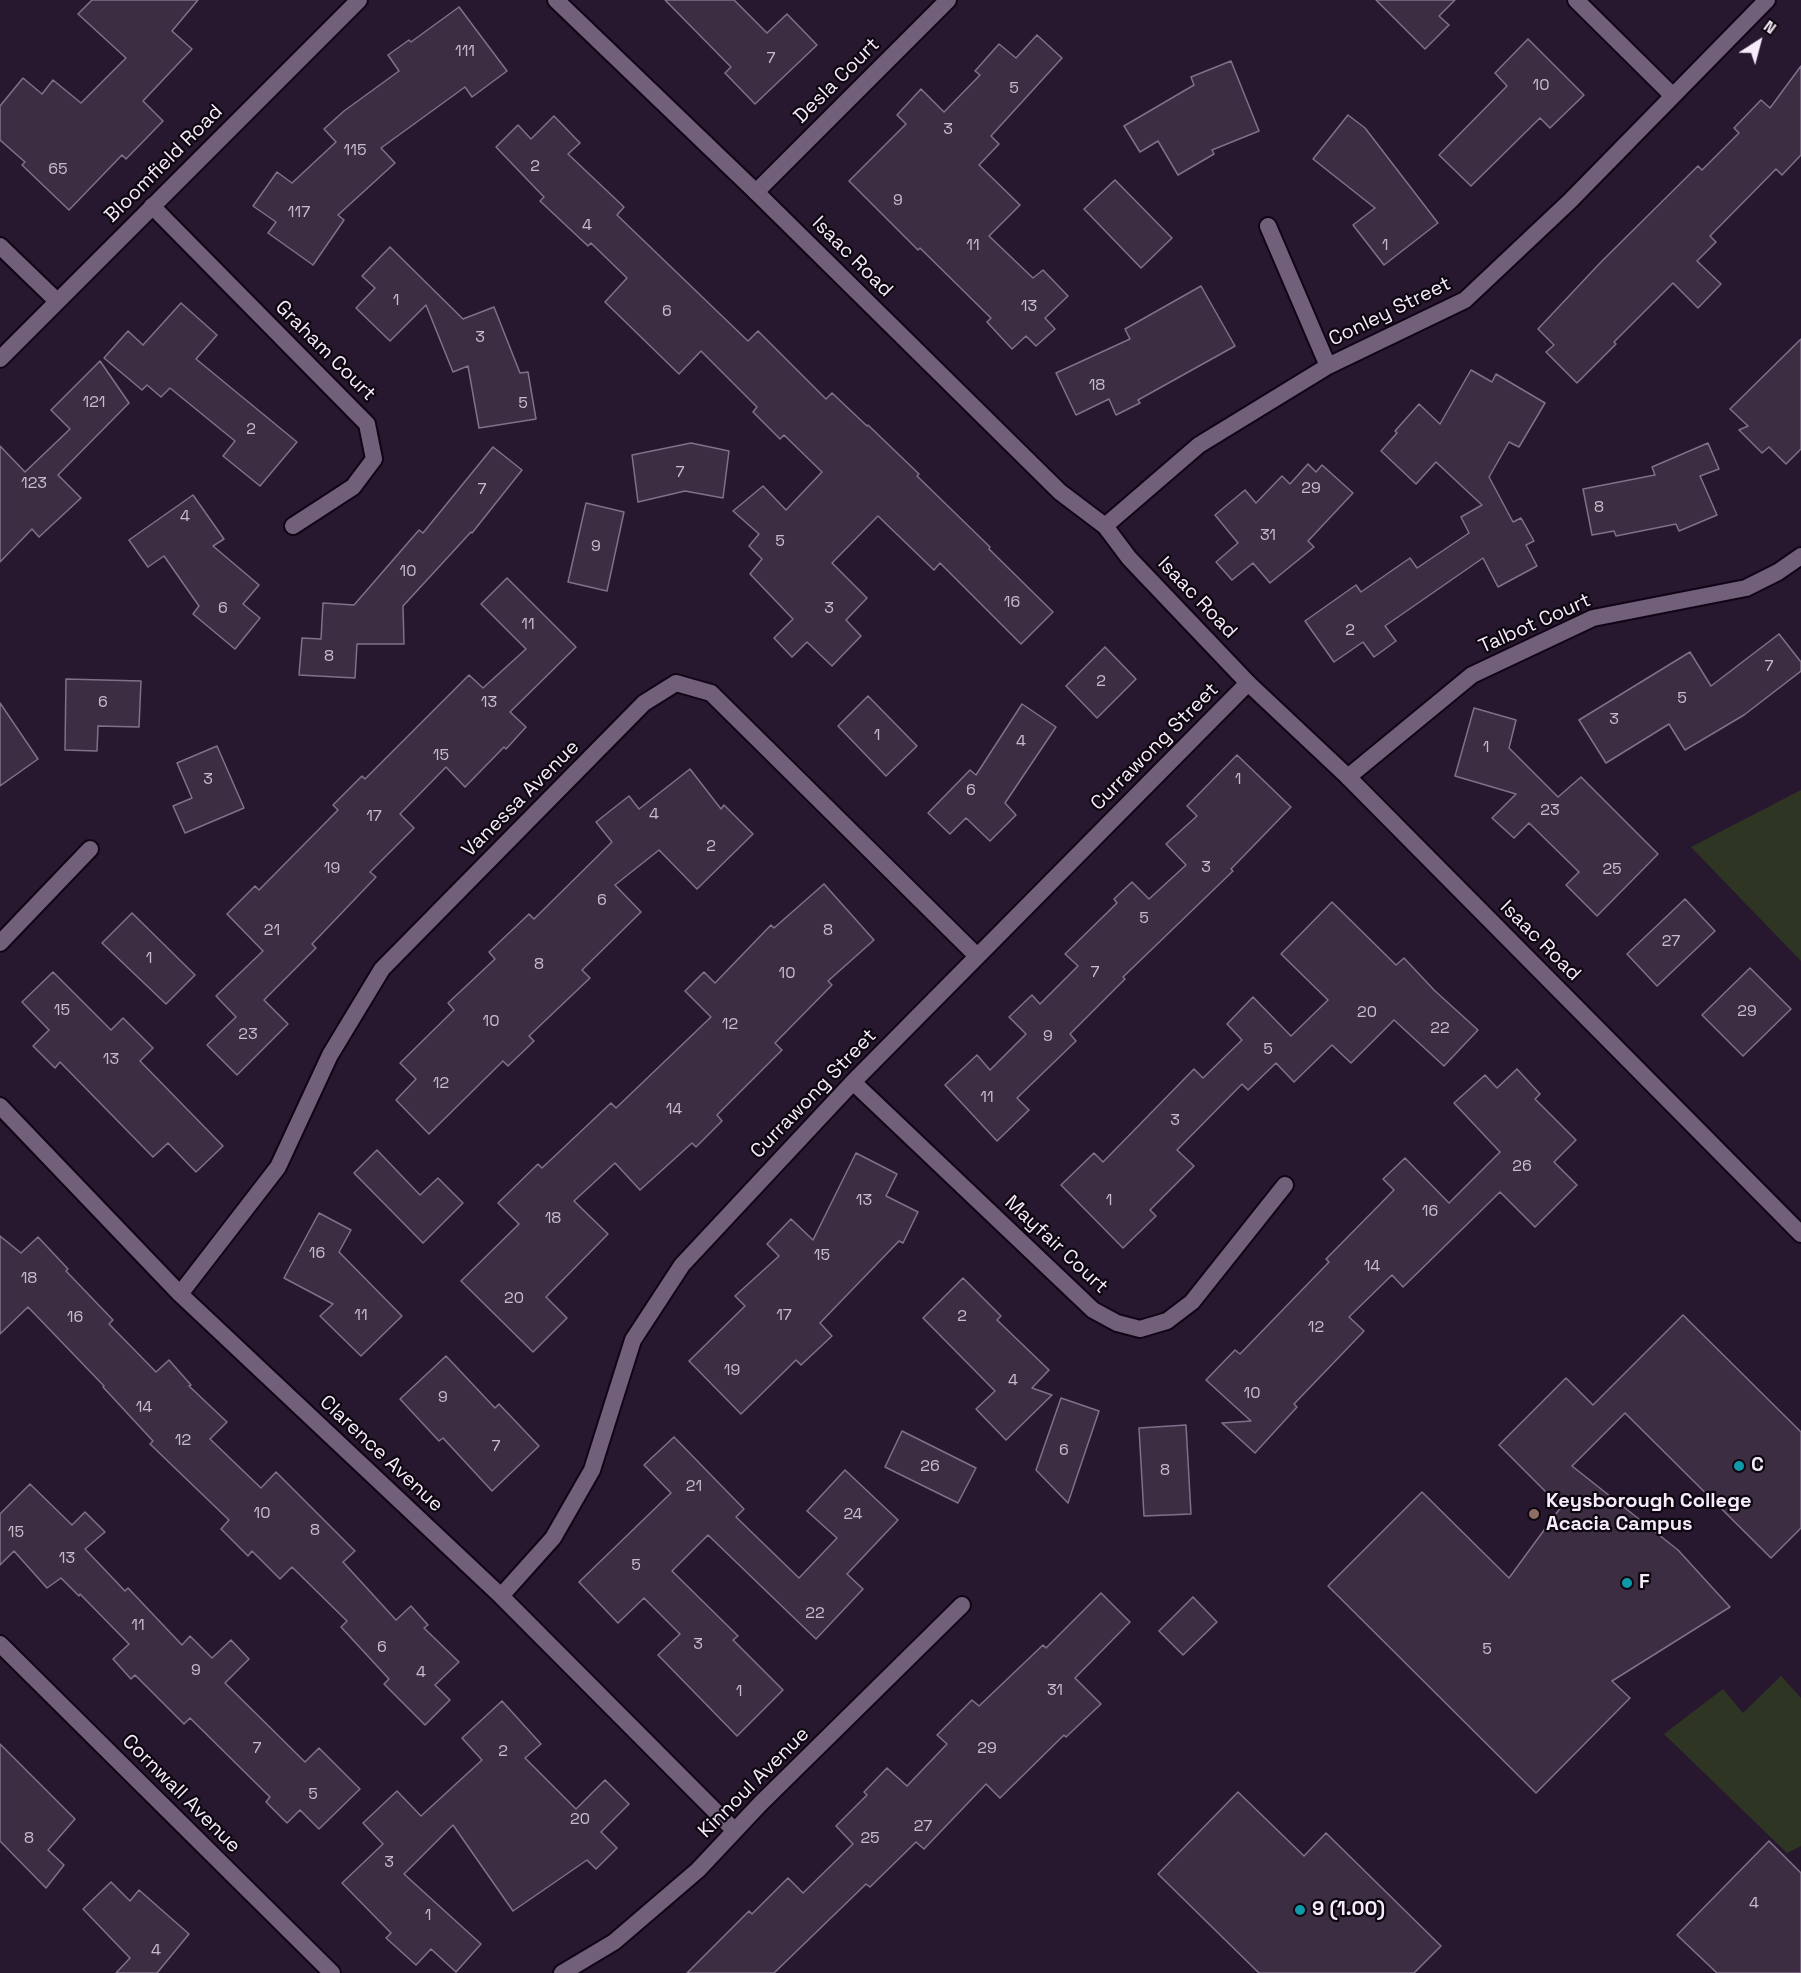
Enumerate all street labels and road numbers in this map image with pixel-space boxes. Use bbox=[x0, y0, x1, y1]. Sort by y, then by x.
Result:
street label: Desla Court bbox=[789, 33, 885, 129]
street label: Bloomfield Road bbox=[100, 100, 228, 228]
street label: Isaac Road bbox=[807, 212, 897, 302]
street label: Conley Street bbox=[1325, 272, 1455, 352]
street label: Graham Court bbox=[270, 296, 380, 406]
street label: Isaac Road bbox=[1152, 552, 1242, 644]
street label: Talbot Court bbox=[1475, 589, 1595, 659]
street label: Currawong Street bbox=[1086, 678, 1224, 816]
street label: Vanessa Avenue bbox=[458, 736, 584, 862]
street label: Isaac Road bbox=[1495, 896, 1585, 986]
street label: Currawong Street bbox=[746, 1024, 882, 1164]
street label: Mayfair Court bbox=[999, 1191, 1113, 1299]
street label: Clarence Avenue bbox=[314, 1391, 448, 1517]
street label: Kinnoul Avenue bbox=[694, 1723, 814, 1843]
street label: Cornwall Avenue bbox=[117, 1730, 245, 1858]

